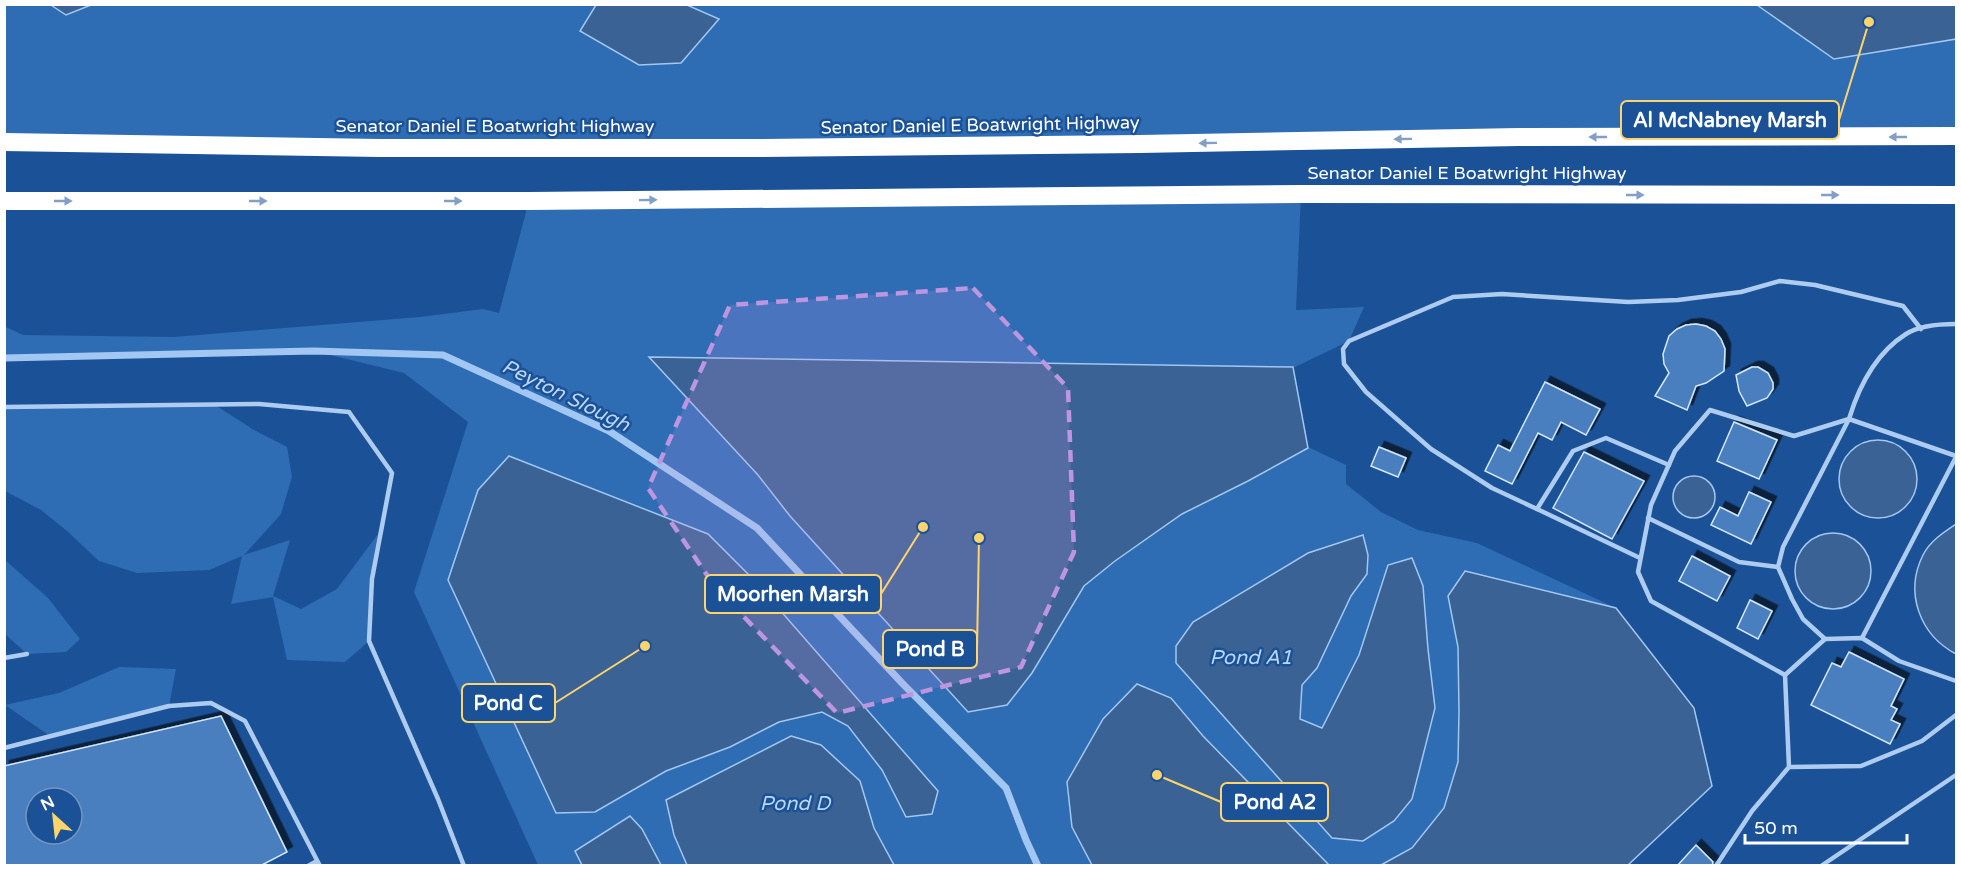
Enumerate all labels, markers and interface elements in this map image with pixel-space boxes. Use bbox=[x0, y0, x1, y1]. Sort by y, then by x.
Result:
callout: Al McNabney Marsh bbox=[1621, 101, 1839, 139]
text: Al McNabney Marsh bbox=[1633, 109, 1827, 133]
street label: Senator Daniel E Boatwright Highway bbox=[820, 111, 1140, 139]
street label: Senator Daniel E Boatwright Highway bbox=[336, 115, 655, 137]
one-way arrow bbox=[1589, 132, 1608, 142]
one-way arrow bbox=[1889, 132, 1908, 142]
one-way arrow bbox=[1394, 134, 1413, 143]
one-way arrow bbox=[1199, 138, 1218, 148]
street label: Senator Daniel E Boatwright Highway bbox=[1308, 162, 1627, 184]
one-way arrow bbox=[1626, 190, 1645, 200]
one-way arrow bbox=[1821, 190, 1840, 200]
one-way arrow bbox=[638, 195, 657, 204]
one-way arrow bbox=[53, 196, 72, 206]
one-way arrow bbox=[248, 196, 267, 206]
one-way arrow bbox=[443, 196, 462, 206]
water label: Peyton Slough bbox=[498, 355, 634, 437]
callout: Moorhen Marsh bbox=[705, 575, 881, 613]
text: Moorhen Marsh bbox=[717, 583, 869, 607]
callout: Pond B bbox=[883, 630, 977, 668]
text: Pond B bbox=[895, 638, 965, 662]
water label: Pond A1 bbox=[1210, 646, 1292, 670]
callout: Pond C bbox=[462, 684, 555, 722]
text: Pond C bbox=[473, 692, 543, 716]
callout: Pond A2 bbox=[1221, 783, 1328, 821]
north arrow bbox=[24, 786, 84, 846]
text: Pond A2 bbox=[1234, 791, 1316, 815]
text: N bbox=[37, 792, 58, 815]
water label: Pond D bbox=[760, 792, 831, 816]
scale bar bbox=[1745, 807, 1907, 845]
text: 50 m bbox=[1754, 817, 1798, 839]

